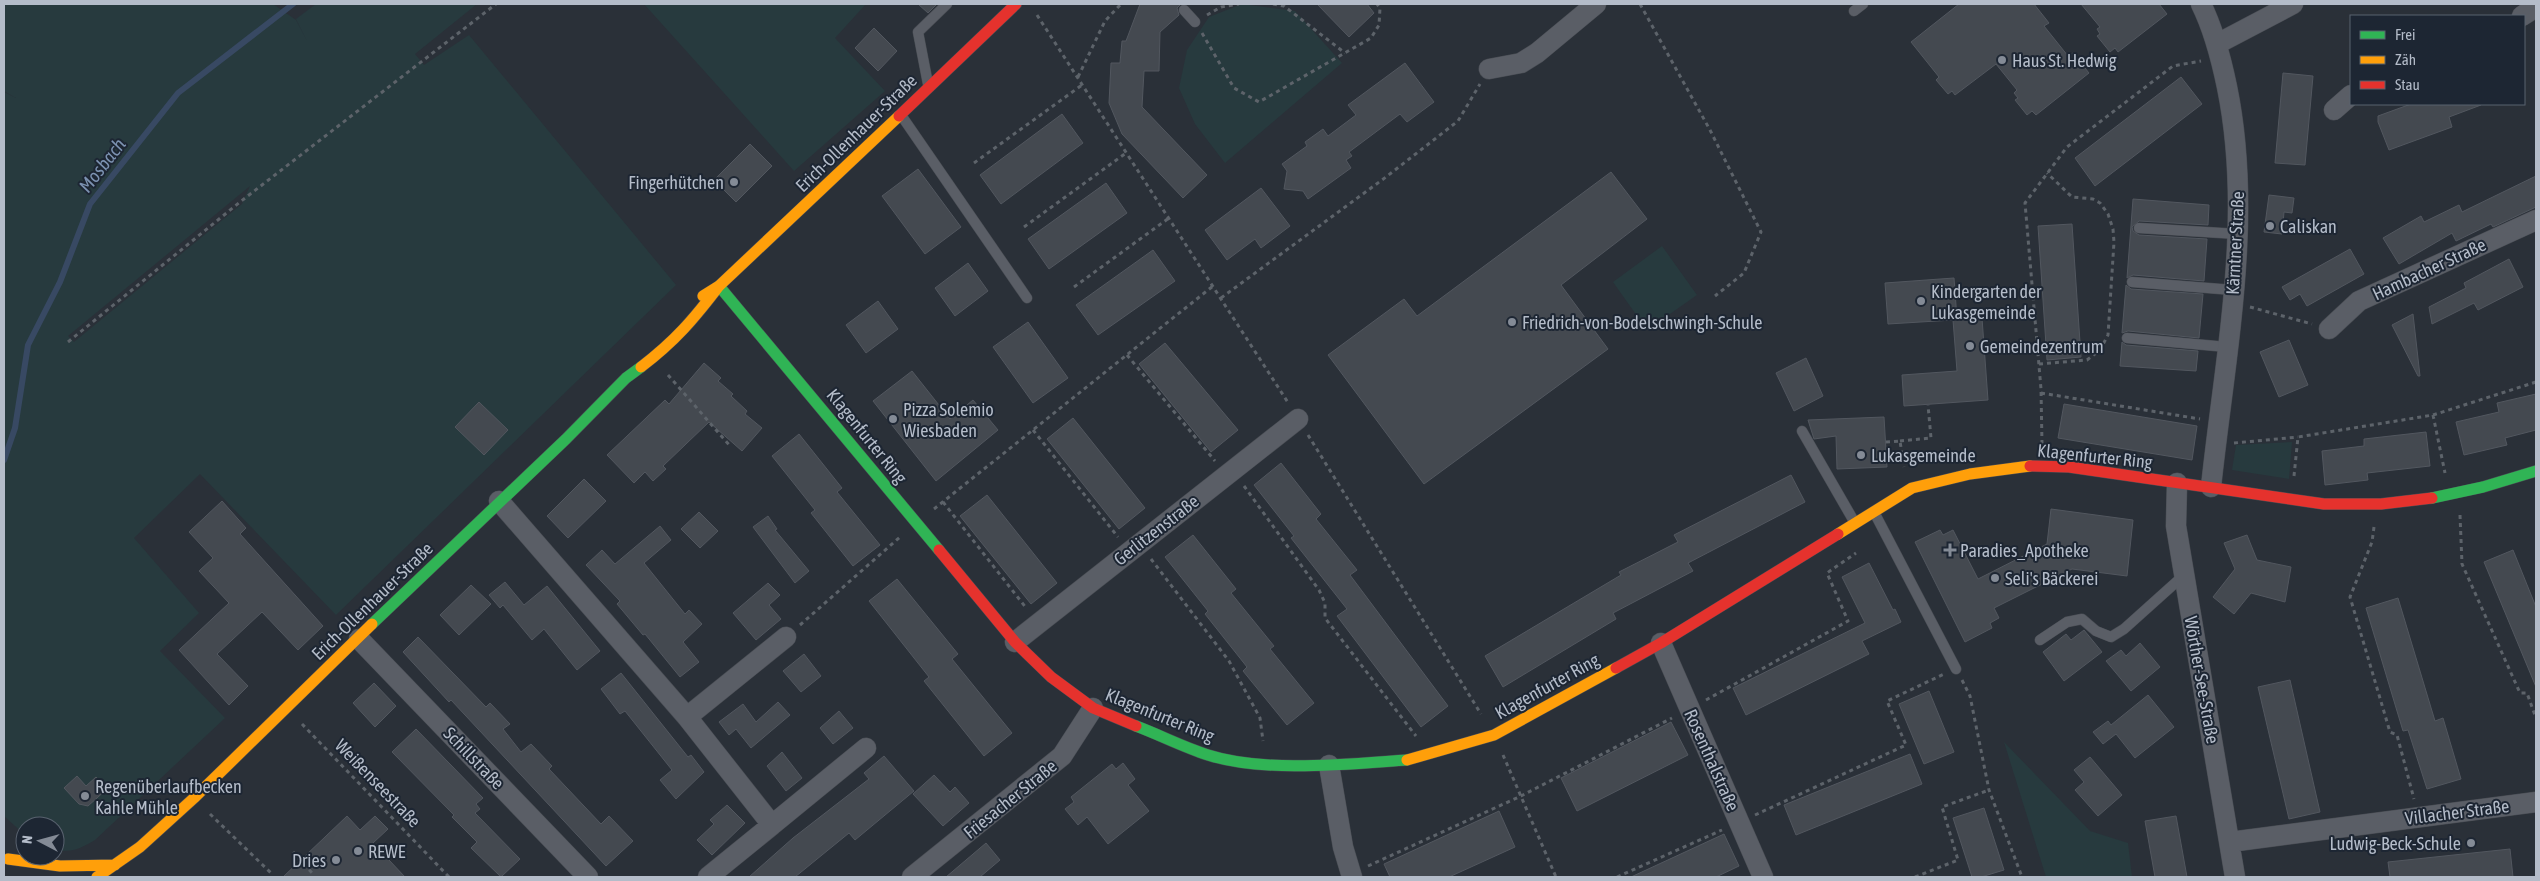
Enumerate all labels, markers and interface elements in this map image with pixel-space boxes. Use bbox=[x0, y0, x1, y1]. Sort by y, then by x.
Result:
legend bbox=[2350, 15, 2525, 105]
text: Frei bbox=[2395, 26, 2415, 43]
place label: Haus St. Hedwig bbox=[2012, 50, 2117, 71]
text: Zäh bbox=[2395, 51, 2416, 68]
marker: Haus St. Hedwig bbox=[1996, 54, 2008, 66]
street label: Erich-Ollenhauer-Straße bbox=[791, 70, 921, 196]
text: Stau bbox=[2395, 76, 2420, 93]
water label: Mosbach bbox=[74, 134, 130, 196]
place label: Fingerhütchen bbox=[628, 172, 724, 193]
marker: Fingerhütchen bbox=[728, 176, 740, 188]
street label: Kärntner Straße bbox=[2222, 191, 2248, 295]
place label: Caliskan bbox=[2280, 216, 2337, 237]
marker: Caliskan bbox=[2264, 220, 2276, 232]
street label: Hambacher Straße bbox=[2369, 234, 2489, 304]
place label: Kindergarten der Lukasgemeinde bbox=[1931, 281, 2042, 323]
marker: Kindergarten der Lukasgemeinde bbox=[1915, 295, 1927, 307]
place label: Friedrich-von-Bodelschwingh-Schule bbox=[1522, 312, 1762, 333]
marker: Friedrich-von-Bodelschwingh-Schule bbox=[1506, 316, 1518, 328]
place label: Gemeindezentrum bbox=[1980, 336, 2104, 357]
marker: Gemeindezentrum bbox=[1964, 340, 1976, 352]
street label: Klagenfurter Ring bbox=[822, 384, 912, 488]
place label: Pizza Solemio Wiesbaden bbox=[903, 399, 994, 441]
marker: Pizza Solemio Wiesbaden bbox=[887, 413, 899, 425]
street label: Klagenfurter Ring bbox=[2036, 440, 2154, 473]
place label: Lukasgemeinde bbox=[1871, 445, 1976, 466]
marker: Lukasgemeinde bbox=[1855, 449, 1867, 461]
street label: Gerlitzenstraße bbox=[1109, 490, 1203, 570]
street label: Erich-Ollenhauer-Straße bbox=[307, 538, 437, 664]
place label: Paradies_Apotheke bbox=[1960, 540, 2089, 561]
marker: Paradies_Apotheke bbox=[1944, 544, 1956, 556]
place label: Seli's Bäckerei bbox=[2005, 568, 2098, 589]
marker: Seli's Bäckerei bbox=[1989, 572, 2001, 584]
street label: Wörther-See-Straße bbox=[2180, 615, 2224, 745]
street label: Klagenfurter Ring bbox=[1491, 649, 1603, 723]
street label: Klagenfurter Ring bbox=[1102, 684, 1218, 746]
street label: Rosenthalstraße bbox=[1680, 706, 1744, 814]
street label: Schillstraße bbox=[439, 723, 509, 793]
street label: Weißenseestraße bbox=[331, 735, 425, 831]
street label: Friesacher Straße bbox=[959, 755, 1061, 843]
place label: Regenüberlaufbecken Kahle Mühle bbox=[95, 776, 242, 818]
marker: Regenüberlaufbecken Kahle Mühle bbox=[79, 790, 91, 802]
street label: Villacher Straße bbox=[2404, 795, 2510, 829]
north arrow bbox=[15, 816, 65, 866]
place label: Ludwig-Beck-Schule bbox=[2330, 833, 2461, 854]
text: N bbox=[19, 835, 35, 845]
marker: Ludwig-Beck-Schule bbox=[2465, 837, 2477, 849]
place label: REWE bbox=[368, 841, 406, 862]
marker: REWE bbox=[352, 845, 364, 857]
place label: Dries bbox=[292, 850, 326, 871]
marker: Dries bbox=[330, 854, 342, 866]

